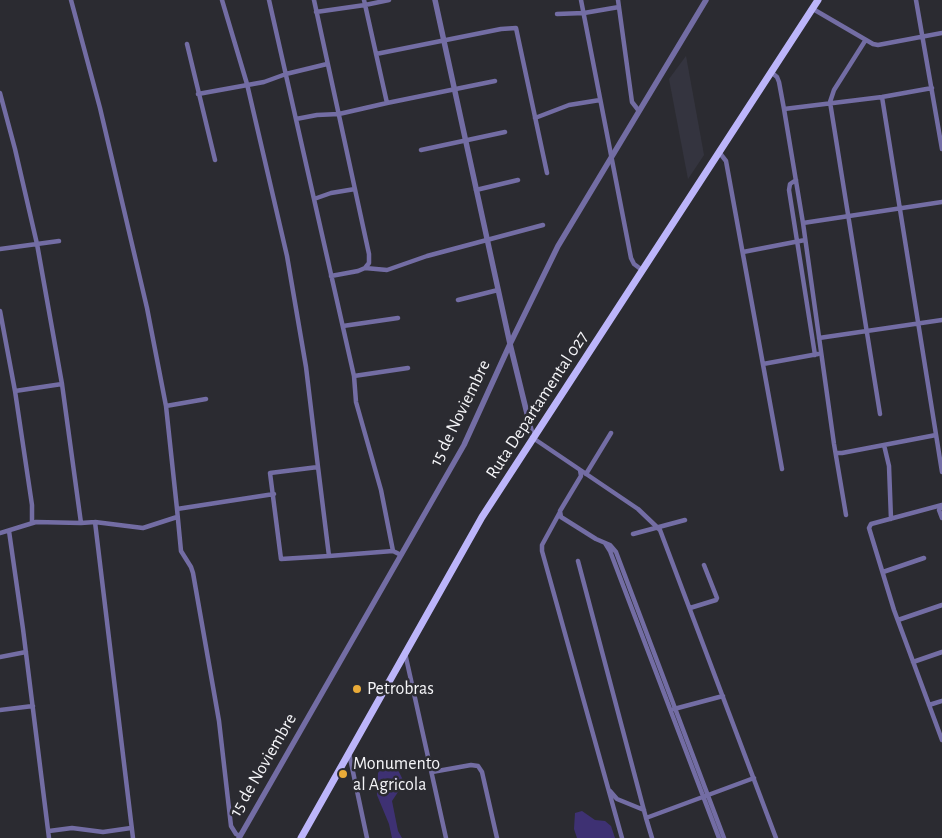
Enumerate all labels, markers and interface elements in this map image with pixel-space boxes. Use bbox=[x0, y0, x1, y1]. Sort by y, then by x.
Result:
street label: Ruta Departamental 027 bbox=[481, 327, 593, 483]
street label: 15 de Noviembre bbox=[425, 356, 495, 470]
place label: Petrobras bbox=[367, 678, 434, 700]
marker: Petrobras bbox=[351, 683, 363, 695]
street label: 15 de Noviembre bbox=[225, 710, 301, 820]
place label: Monumento al Agricola bbox=[353, 753, 440, 796]
marker: Monumento al Agricola bbox=[337, 768, 349, 780]

